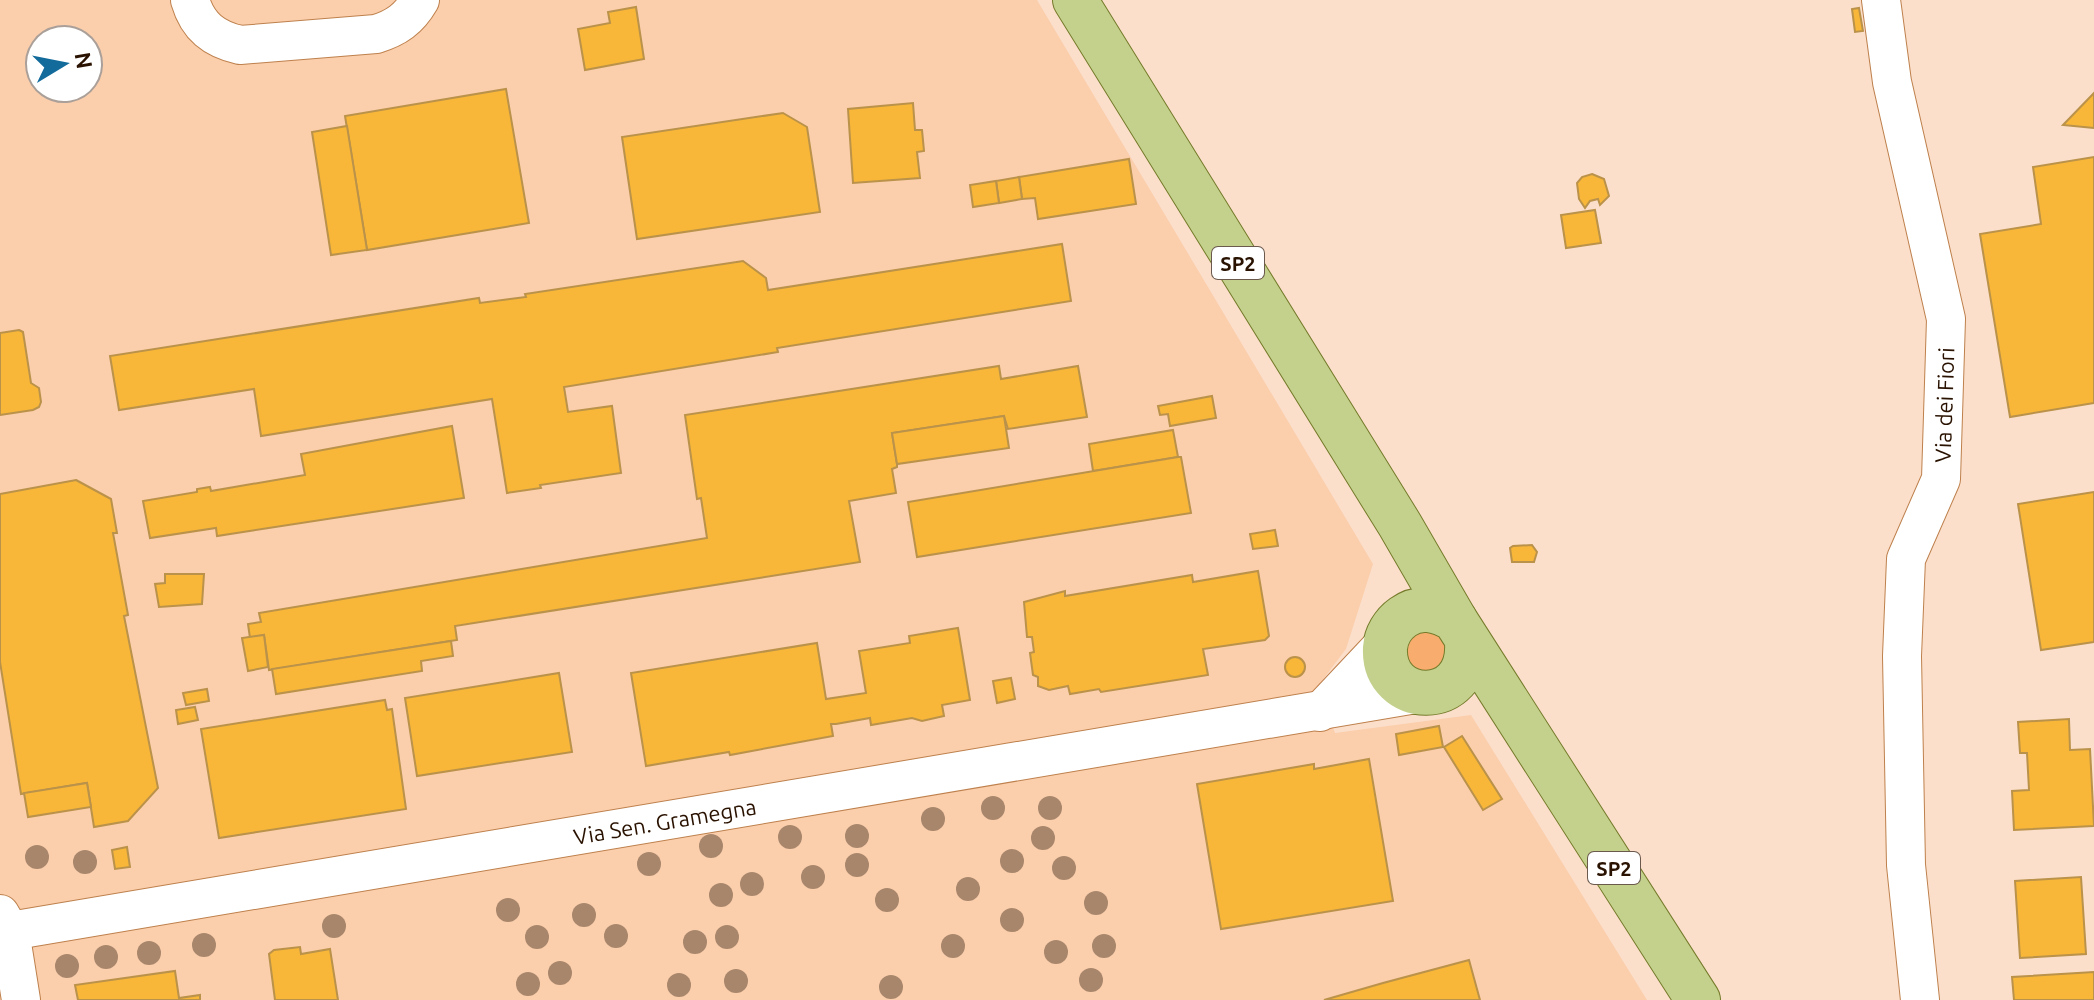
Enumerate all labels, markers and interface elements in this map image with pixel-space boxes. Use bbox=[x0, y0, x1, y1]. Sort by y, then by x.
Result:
north arrow bbox=[24, 24, 104, 104]
text: N bbox=[70, 50, 98, 71]
road number: SP2 bbox=[1212, 247, 1264, 279]
street label: Via dei Fiori bbox=[1929, 347, 1959, 463]
street label: Via Sen. Gramegna bbox=[571, 793, 758, 848]
road number: SP2 bbox=[1588, 852, 1640, 884]

